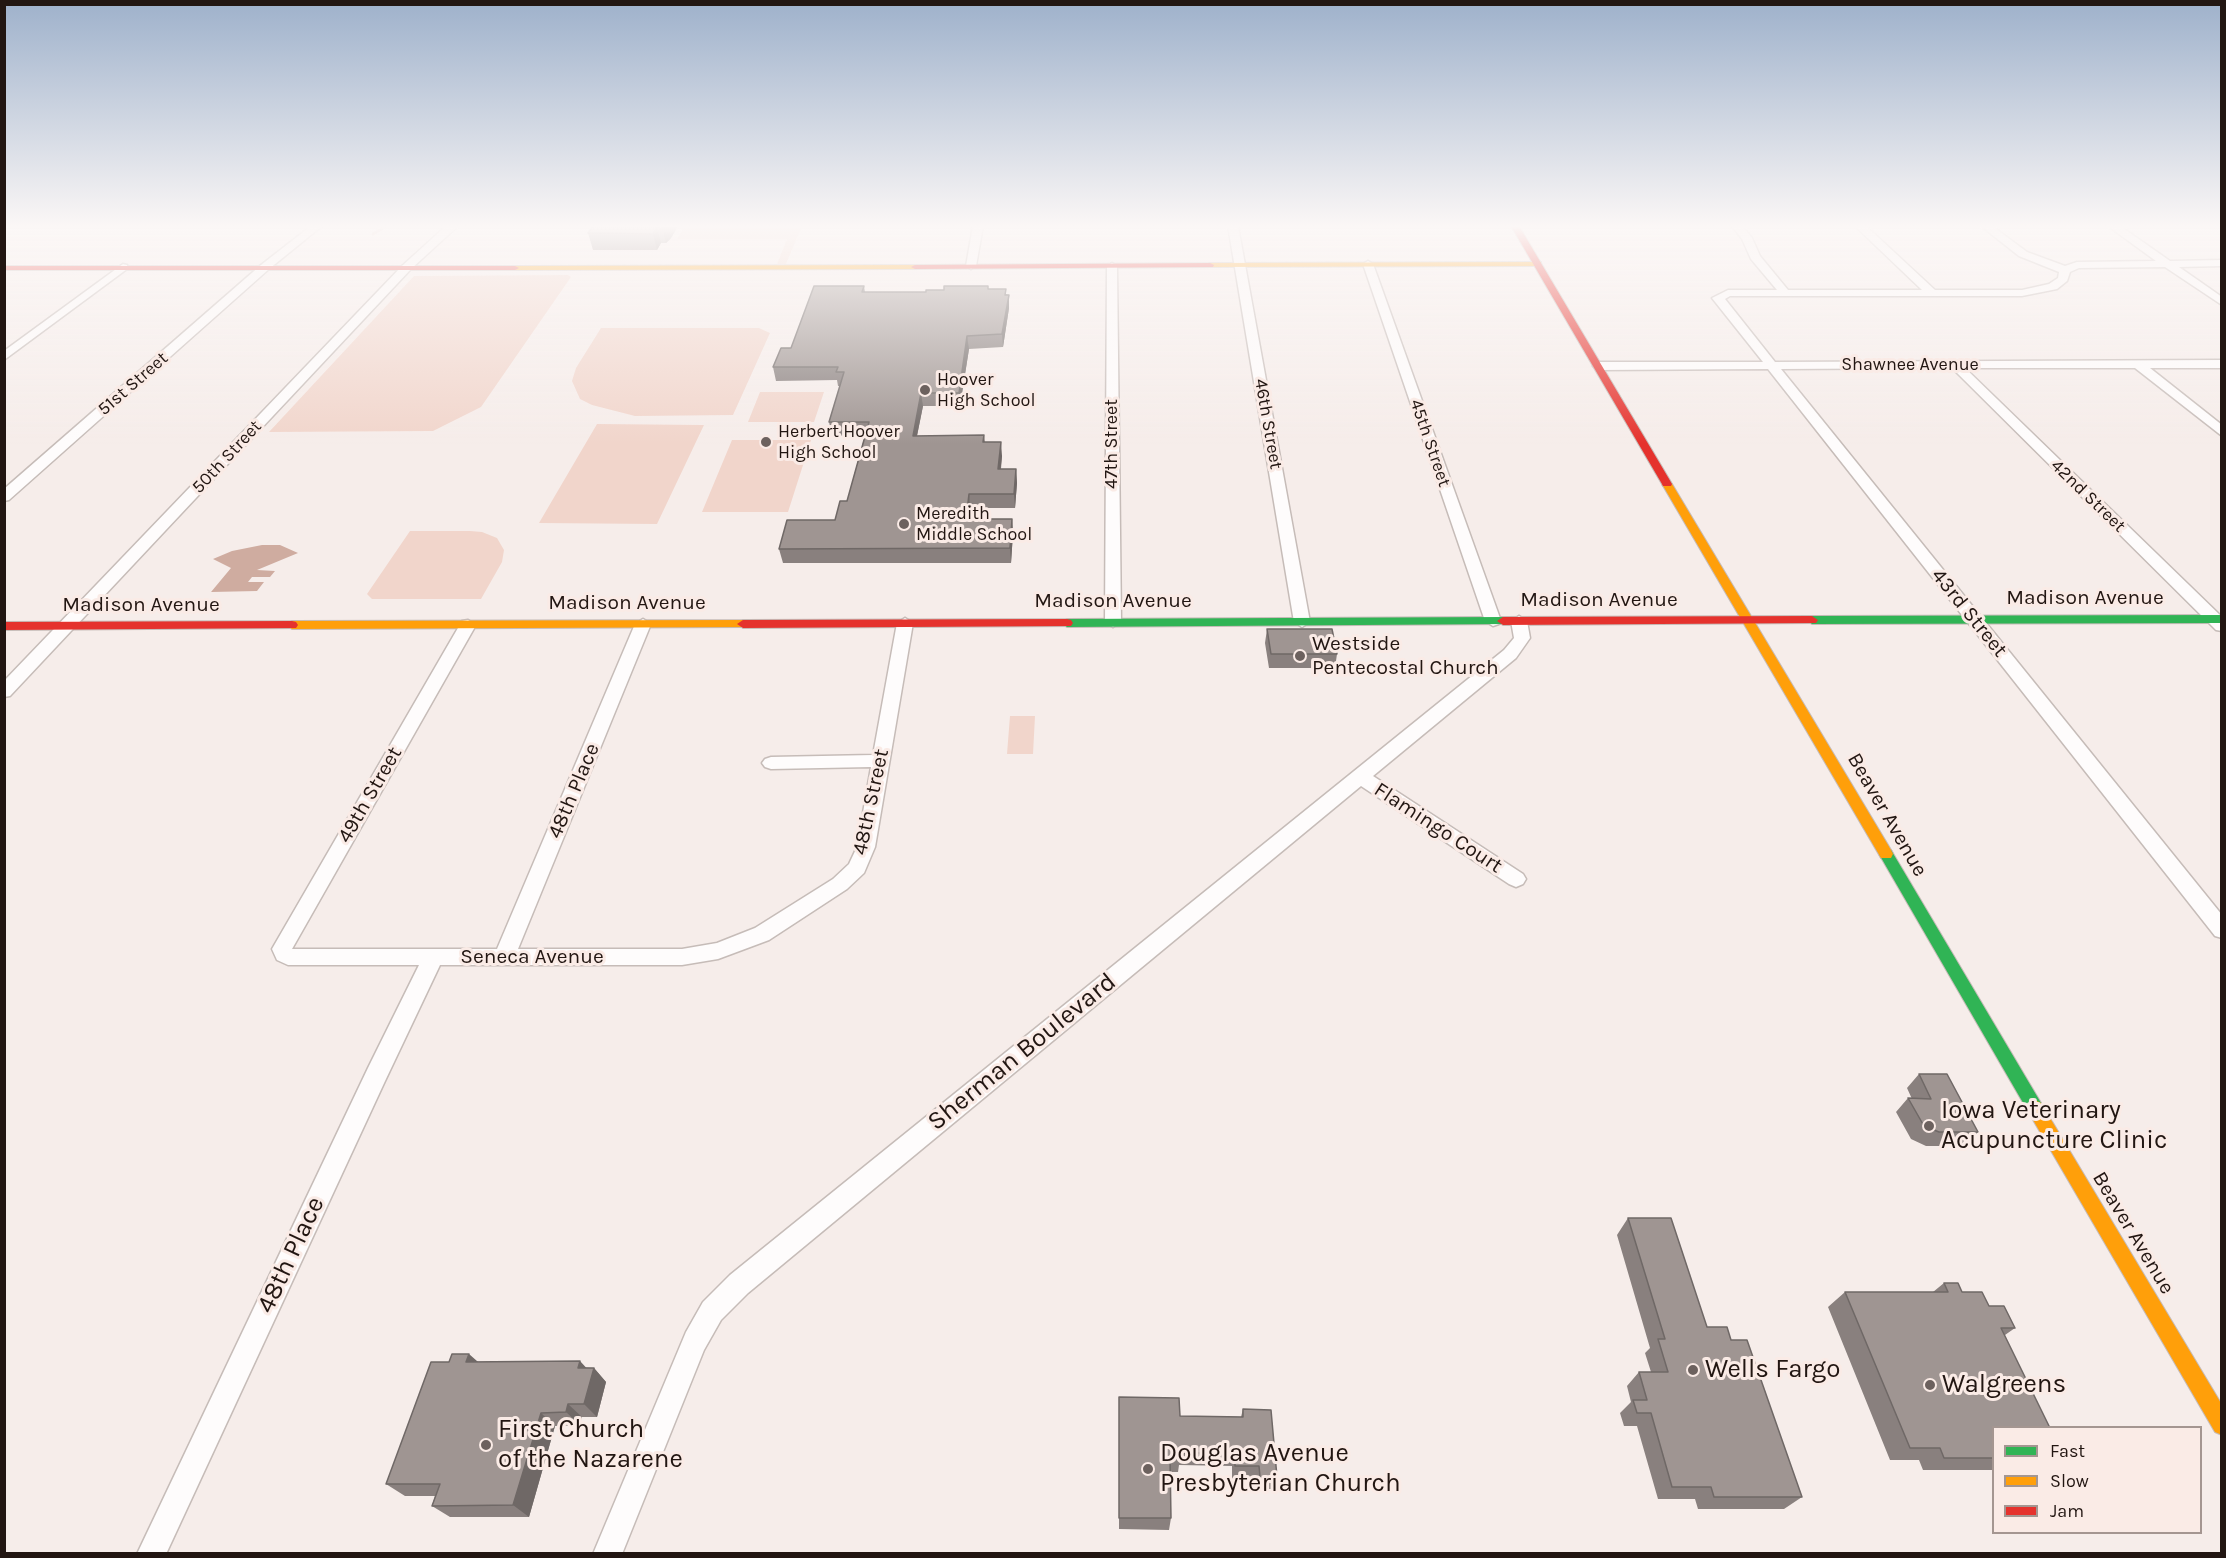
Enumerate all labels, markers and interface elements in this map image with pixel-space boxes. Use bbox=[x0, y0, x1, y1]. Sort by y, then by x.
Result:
street label: 51st Street bbox=[93, 348, 173, 420]
street label: Shawnee Avenue bbox=[1841, 354, 1979, 376]
place label: Hoover High School bbox=[937, 369, 1035, 412]
street label: 46th Street bbox=[1249, 377, 1287, 471]
marker: Hoover High School bbox=[918, 383, 932, 397]
street label: 45th Street bbox=[1405, 396, 1455, 490]
street label: 47th Street bbox=[1101, 399, 1123, 489]
street label: 50th Street bbox=[188, 416, 266, 498]
place label: Herbert Hoover High School bbox=[778, 421, 900, 464]
marker: Herbert Hoover High School bbox=[759, 435, 773, 449]
street label: 42nd Street bbox=[2046, 455, 2130, 537]
place label: Meredith Middle School bbox=[916, 503, 1032, 546]
marker: Meredith Middle School bbox=[897, 517, 911, 531]
street label: 43rd Street bbox=[1926, 564, 2012, 662]
street label: Madison Avenue bbox=[2006, 585, 2164, 611]
street label: Madison Avenue bbox=[1520, 587, 1678, 613]
street label: Madison Avenue bbox=[1034, 588, 1192, 614]
street label: Madison Avenue bbox=[548, 590, 706, 616]
street label: Madison Avenue bbox=[62, 592, 220, 618]
place label: Westside Pentecostal Church bbox=[1312, 631, 1499, 681]
marker: Westside Pentecostal Church bbox=[1293, 649, 1307, 663]
street label: 48th Place bbox=[543, 740, 605, 842]
street label: 49th Street bbox=[332, 742, 408, 848]
street label: 48th Street bbox=[847, 747, 895, 857]
street label: Beaver Avenue bbox=[1841, 749, 1933, 881]
street label: Flamingo Court bbox=[1369, 777, 1507, 879]
street label: Seneca Avenue bbox=[460, 944, 604, 970]
street label: Sherman Boulevard bbox=[921, 966, 1123, 1138]
place label: Iowa Veterinary Acupuncture Clinic bbox=[1941, 1095, 2167, 1156]
marker: Iowa Veterinary Acupuncture Clinic bbox=[1922, 1119, 1936, 1133]
street label: Beaver Avenue bbox=[2087, 1167, 2179, 1299]
street label: 48th Place bbox=[250, 1192, 332, 1318]
place label: Wells Fargo bbox=[1705, 1354, 1840, 1386]
marker: Wells Fargo bbox=[1686, 1363, 1700, 1377]
place label: Walgreens bbox=[1942, 1369, 2066, 1401]
marker: Walgreens bbox=[1923, 1378, 1937, 1392]
place label: First Church of the Nazarene bbox=[498, 1414, 683, 1476]
legend bbox=[1992, 1426, 2202, 1534]
marker: First Church of the Nazarene bbox=[479, 1438, 493, 1452]
place label: Douglas Avenue Presbyterian Church bbox=[1160, 1438, 1401, 1500]
text: Fast bbox=[2050, 1440, 2085, 1462]
marker: Douglas Avenue Presbyterian Church bbox=[1141, 1462, 1155, 1476]
text: Slow bbox=[2050, 1470, 2089, 1492]
text: Jam bbox=[2050, 1500, 2084, 1522]

